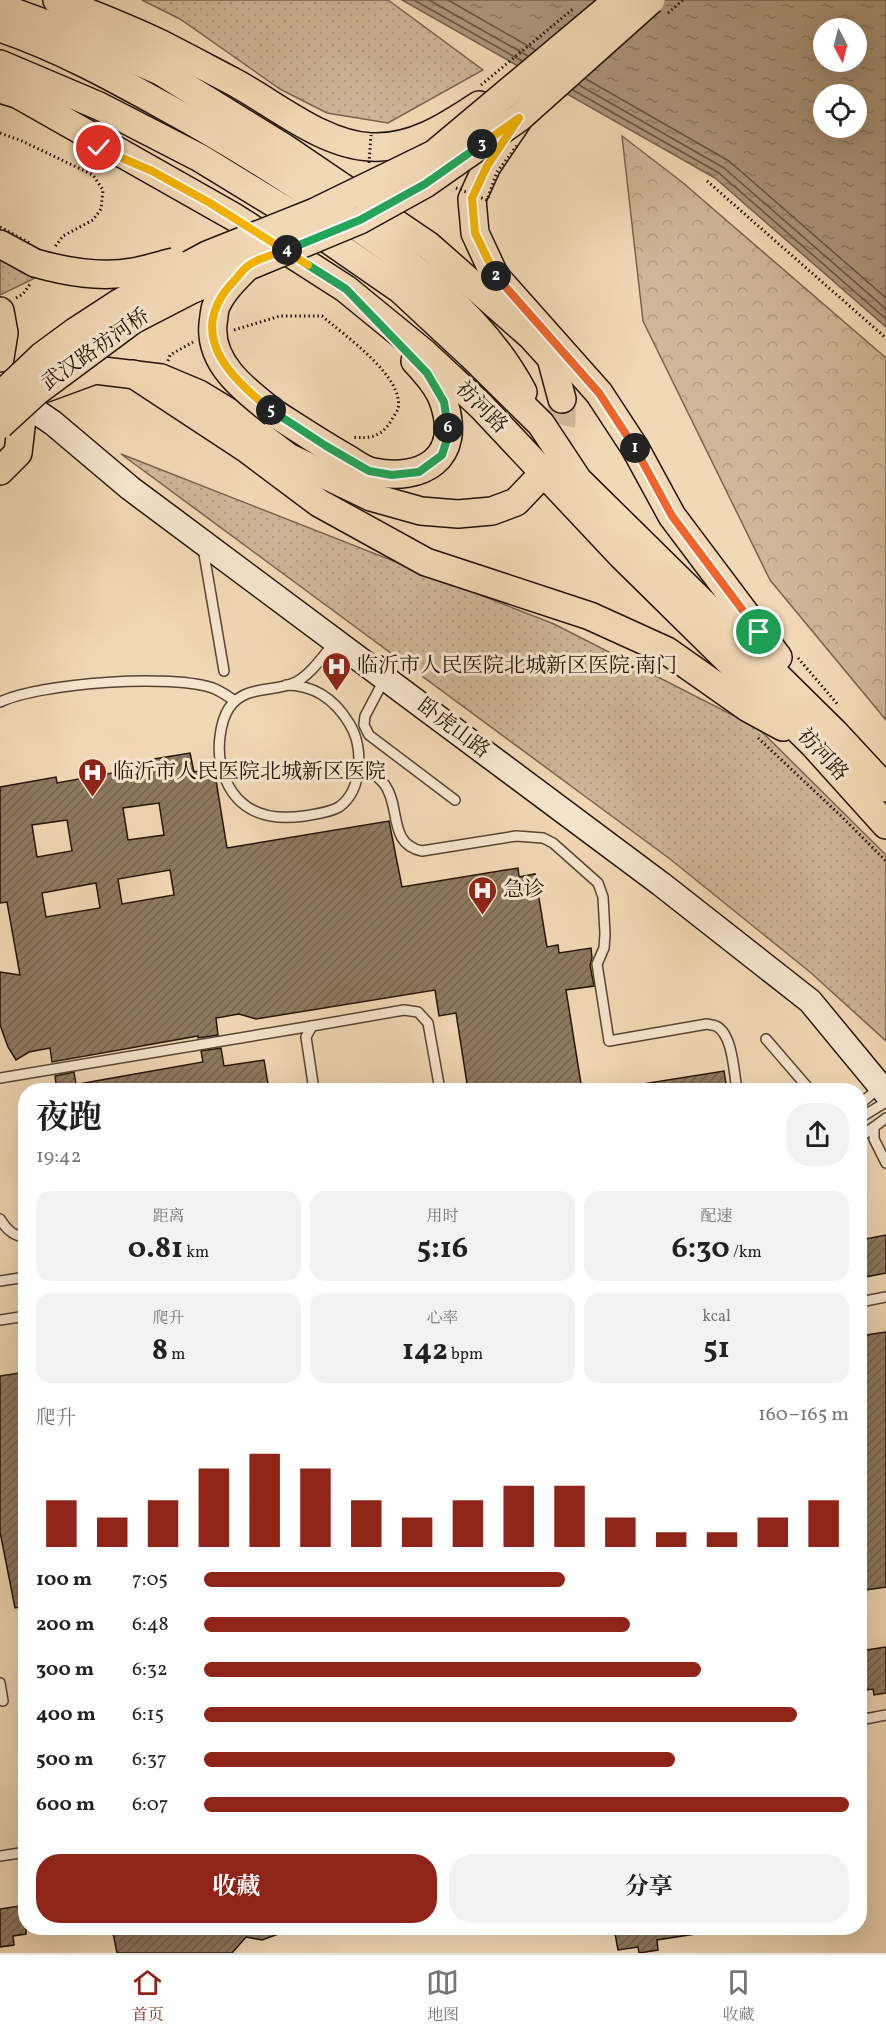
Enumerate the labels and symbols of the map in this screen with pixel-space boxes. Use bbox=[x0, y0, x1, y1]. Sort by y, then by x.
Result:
north arrow bbox=[813, 18, 867, 72]
pin bbox=[73, 122, 124, 173]
pin: 3 bbox=[467, 129, 497, 159]
pin: 4 bbox=[272, 235, 302, 265]
pin: 2 bbox=[481, 261, 511, 291]
street label: 武汉路祊河桥 bbox=[36, 302, 156, 398]
street label: 祊河路 bbox=[448, 375, 514, 441]
pin: 5 bbox=[256, 395, 286, 425]
pin: 6 bbox=[433, 413, 463, 443]
pin: 1 bbox=[620, 433, 650, 463]
pin bbox=[733, 606, 784, 657]
hospital icon: 临沂市人民医院北城新区医院·南门 bbox=[320, 650, 352, 692]
place label: 临沂市人民医院北城新区医院·南门 bbox=[357, 652, 677, 681]
street label: 卧虎山路 bbox=[411, 692, 495, 766]
street label: 祊河路 bbox=[790, 722, 854, 788]
hospital icon: 临沂市人民医院北城新区医院 bbox=[76, 756, 108, 798]
place label: 临沂市人民医院北城新区医院 bbox=[113, 758, 386, 787]
hospital icon: 急诊 bbox=[466, 874, 498, 916]
place label: 急诊 bbox=[503, 876, 545, 905]

